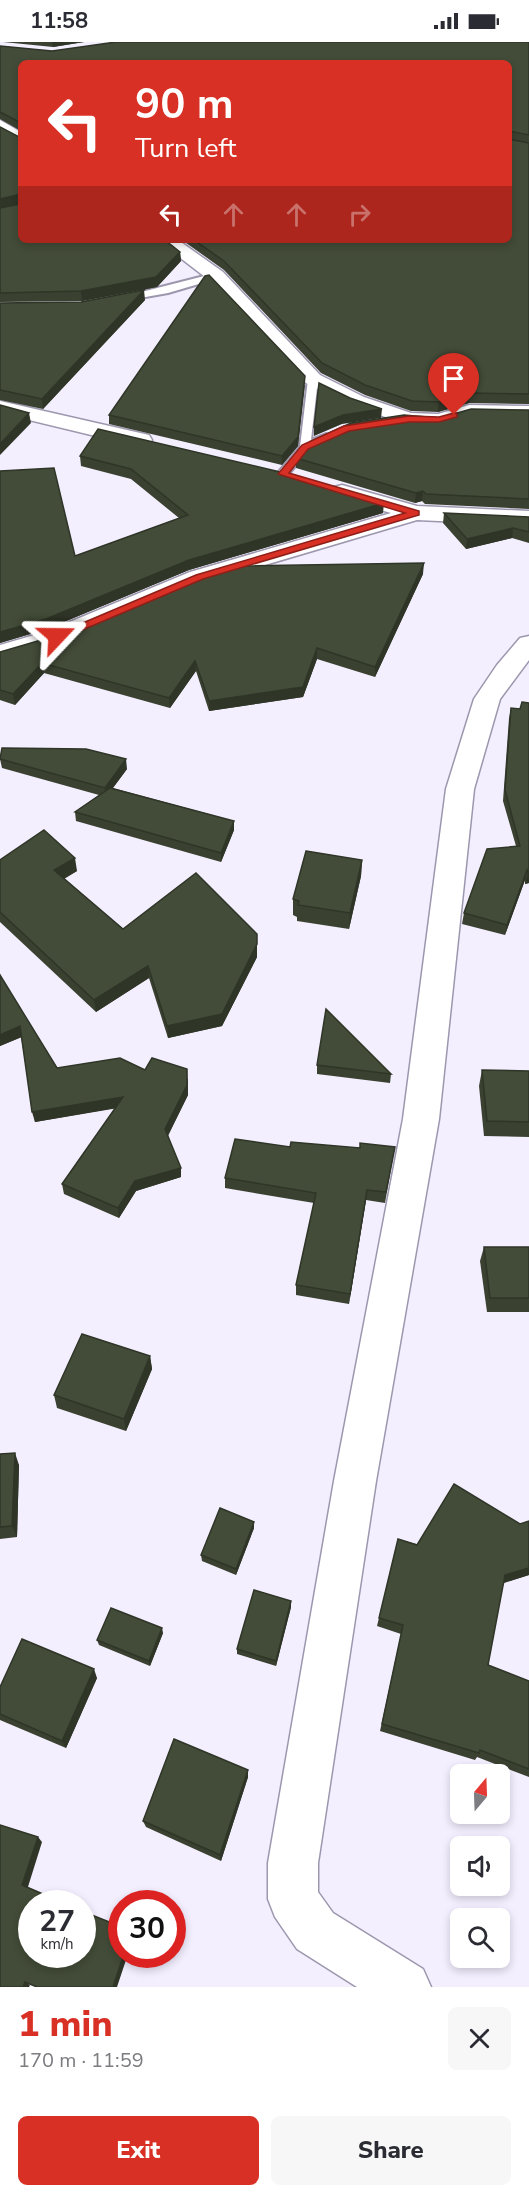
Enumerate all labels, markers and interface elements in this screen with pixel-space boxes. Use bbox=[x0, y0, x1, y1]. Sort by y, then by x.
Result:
text: 11:58 bbox=[30, 6, 88, 36]
text: 90 m bbox=[135, 76, 234, 133]
icon: left bbox=[36, 84, 114, 162]
text: Turn left bbox=[135, 130, 236, 167]
icon: left bbox=[154, 198, 187, 231]
icon: ahead bbox=[217, 198, 250, 231]
icon: ahead bbox=[280, 198, 313, 231]
icon: right bbox=[343, 198, 376, 231]
pin bbox=[428, 353, 479, 415]
icon: arrive bbox=[437, 362, 470, 395]
position arrow bbox=[25, 604, 89, 668]
north arrow bbox=[450, 1764, 510, 1824]
map controls bbox=[450, 1764, 510, 1968]
button: sound bbox=[450, 1836, 510, 1896]
speed limit sign: 30 bbox=[108, 1890, 186, 1968]
text: 27 bbox=[39, 1901, 75, 1942]
button: search bbox=[450, 1908, 510, 1968]
text: km/h bbox=[40, 1934, 74, 1954]
text: 1 min bbox=[18, 2000, 113, 2049]
button: close bbox=[448, 2007, 511, 2070]
text: 170 m · 11:59 bbox=[18, 2047, 144, 2074]
button: Exit bbox=[18, 2116, 259, 2185]
button: Share bbox=[271, 2116, 511, 2185]

